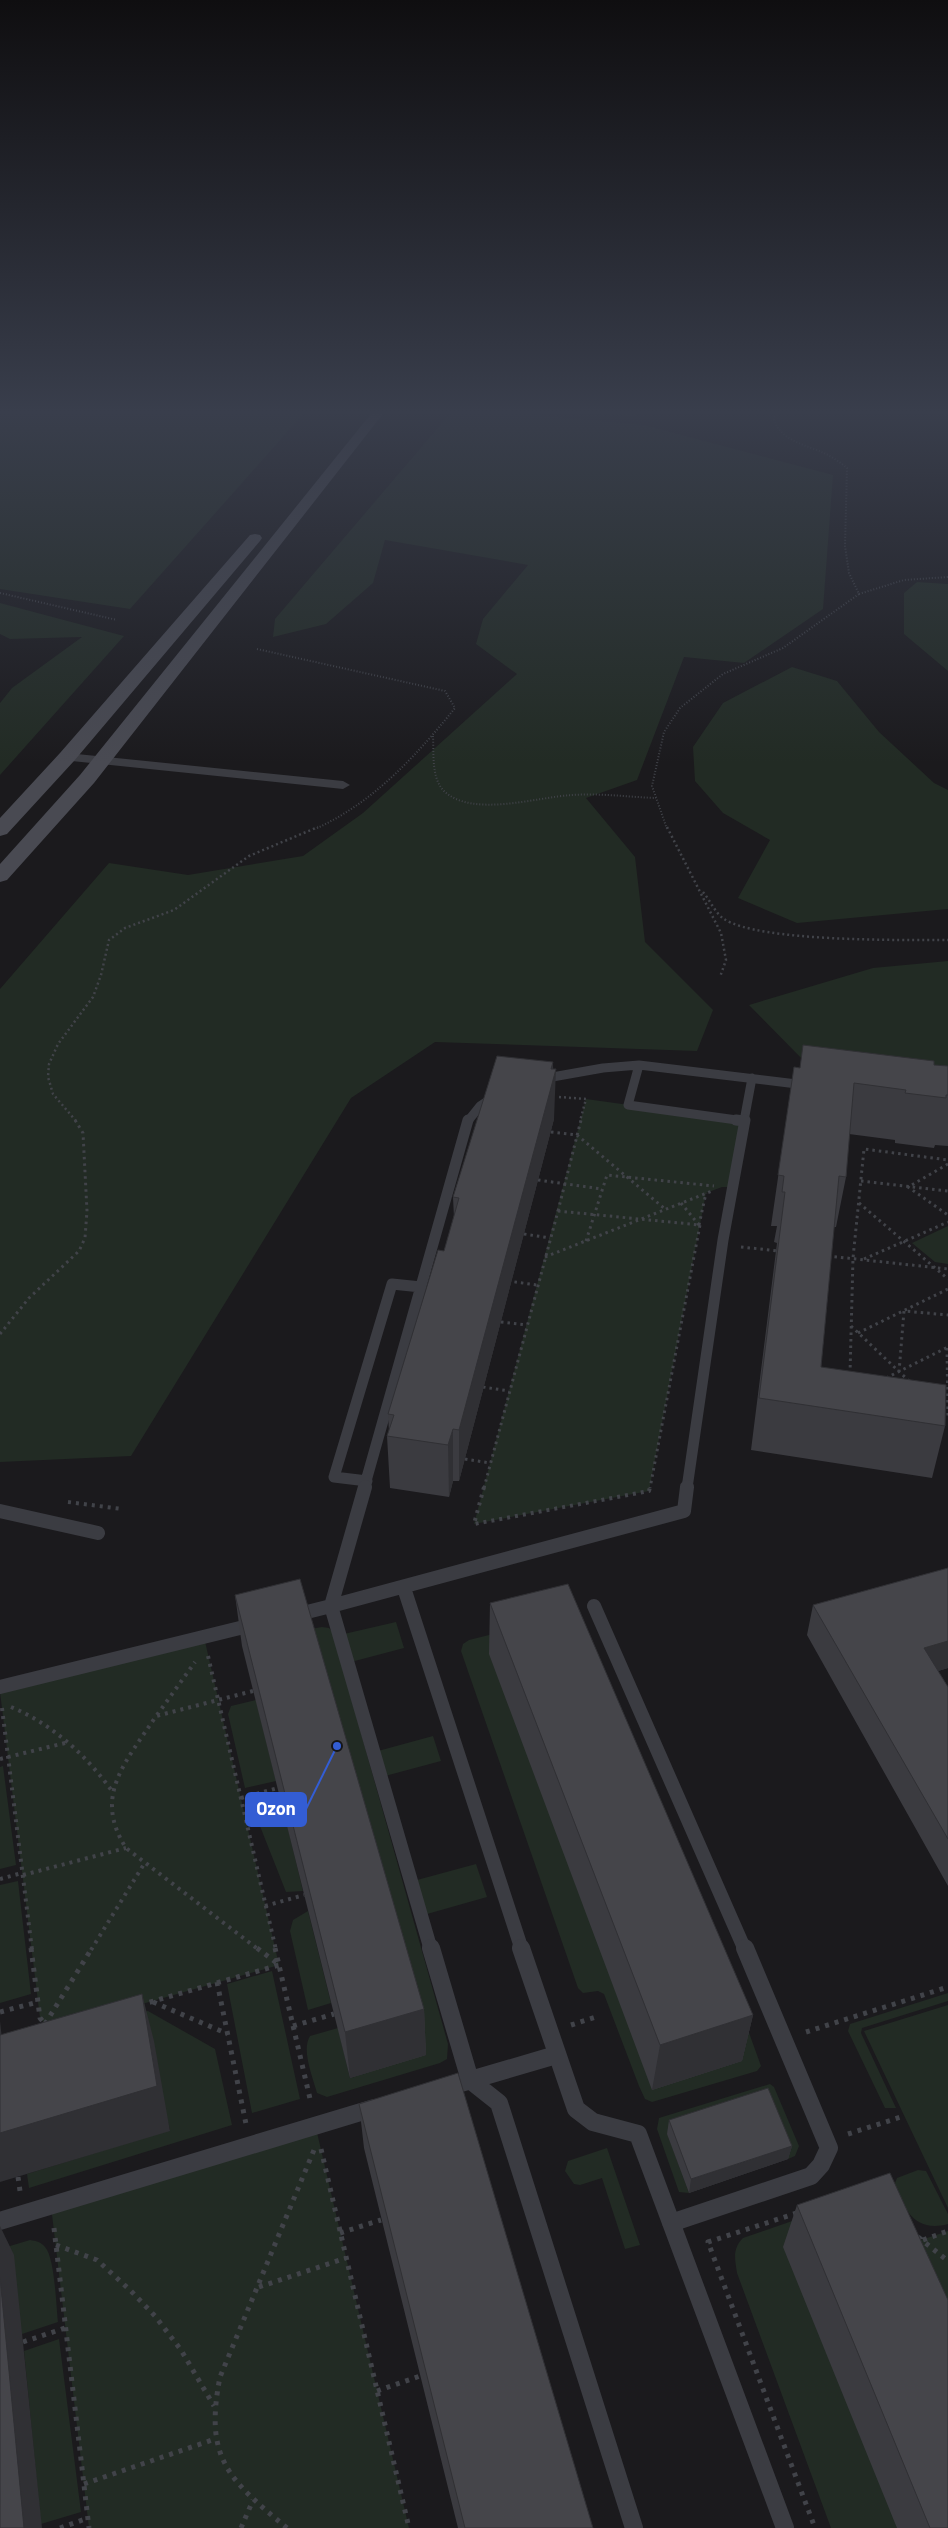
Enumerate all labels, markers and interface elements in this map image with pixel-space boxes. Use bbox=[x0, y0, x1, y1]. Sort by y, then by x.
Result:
callout: Ozon bbox=[246, 1793, 306, 1826]
text: Ozon bbox=[256, 1797, 296, 1819]

